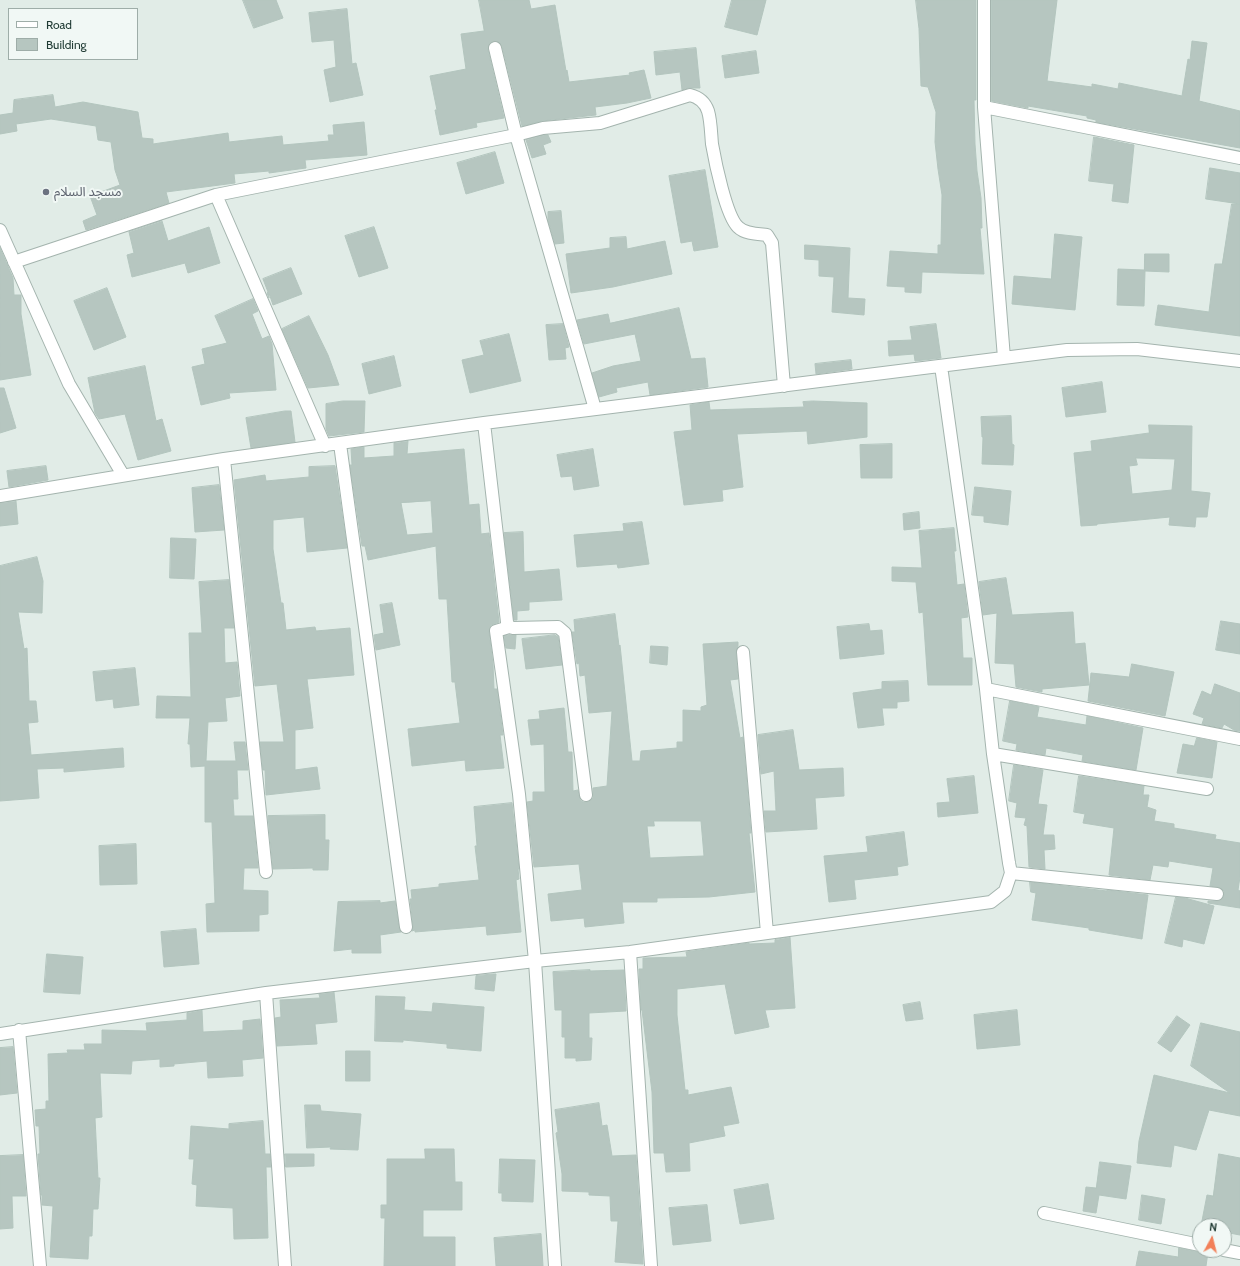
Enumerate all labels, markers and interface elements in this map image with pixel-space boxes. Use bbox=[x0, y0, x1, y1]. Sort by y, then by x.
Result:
legend bbox=[8, 8, 138, 60]
text: Road bbox=[46, 17, 72, 32]
text: Building bbox=[46, 37, 87, 52]
place label: مسجد السلام bbox=[54, 184, 122, 200]
marker: مسجد السلام bbox=[41, 187, 51, 197]
north arrow bbox=[1192, 1218, 1232, 1258]
text: N bbox=[1209, 1220, 1218, 1235]

